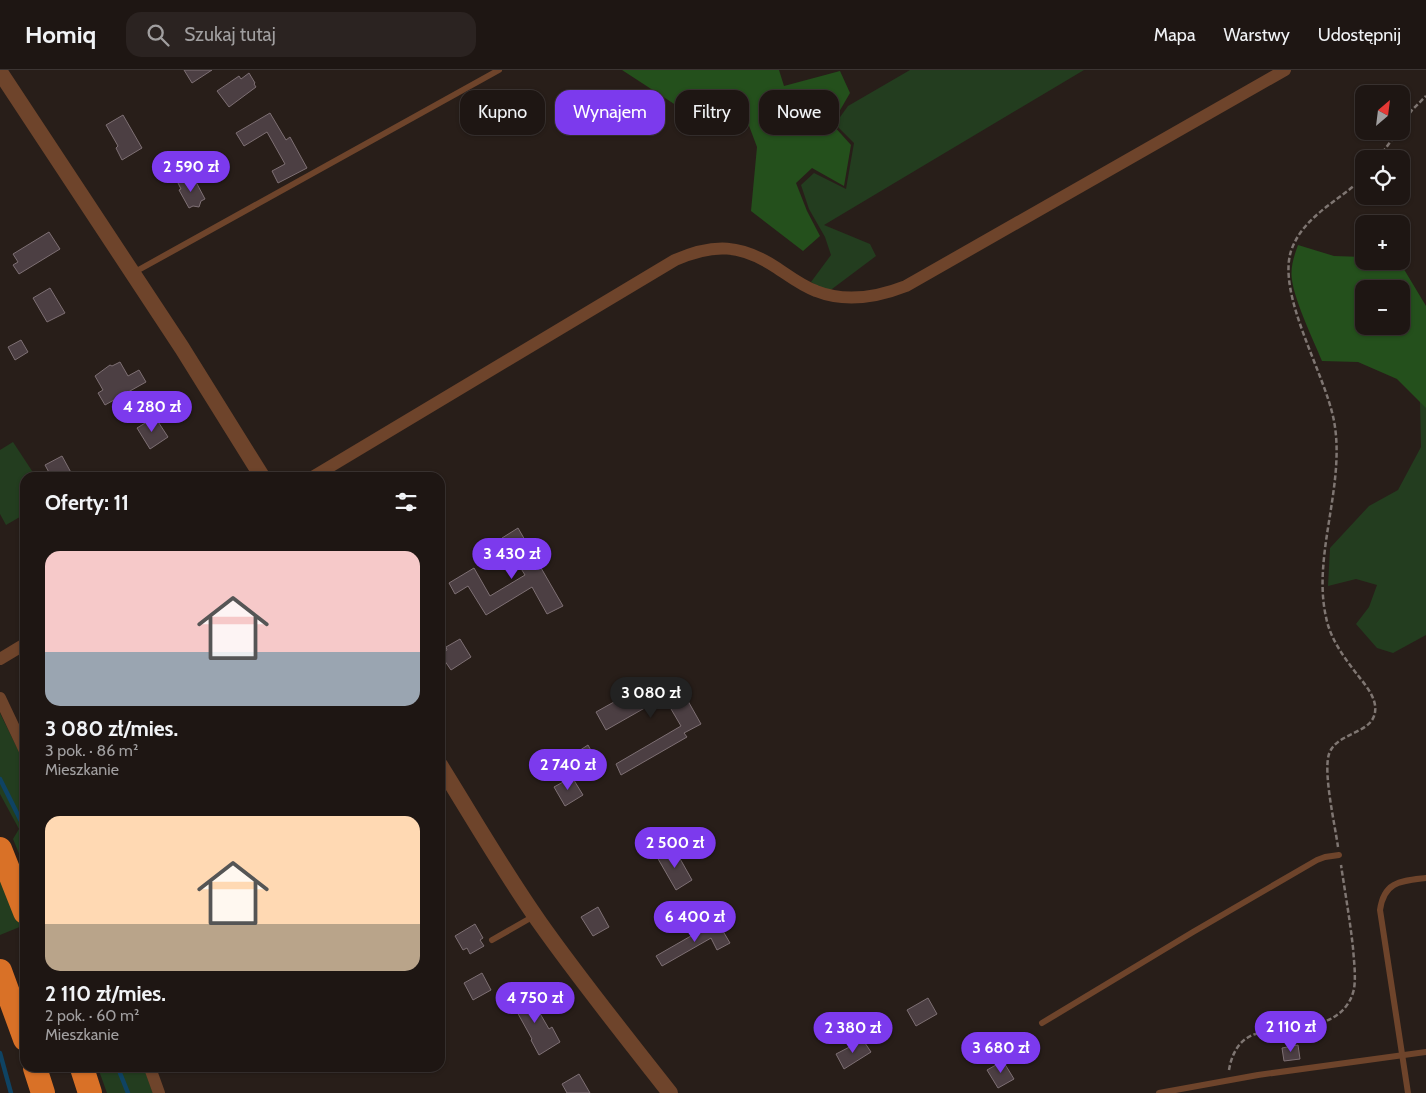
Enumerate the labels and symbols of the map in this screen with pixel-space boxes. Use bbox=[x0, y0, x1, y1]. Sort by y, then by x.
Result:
north arrow bbox=[1355, 85, 1410, 140]
pin: 2 590 zł bbox=[139, 150, 243, 193]
pin: 4 280 zł bbox=[100, 390, 204, 433]
pin: 3 430 zł bbox=[460, 538, 564, 580]
pin: 3 080 zł bbox=[599, 676, 703, 719]
pin: 2 740 zł bbox=[516, 748, 620, 791]
pin: 2 500 zł bbox=[623, 826, 727, 869]
pin: 6 400 zł bbox=[643, 900, 747, 943]
pin: 4 750 zł bbox=[483, 982, 587, 1024]
pin: 2 110 zł bbox=[1239, 1010, 1343, 1053]
pin: 2 380 zł bbox=[801, 1012, 905, 1054]
pin: 3 680 zł bbox=[949, 1032, 1053, 1074]

